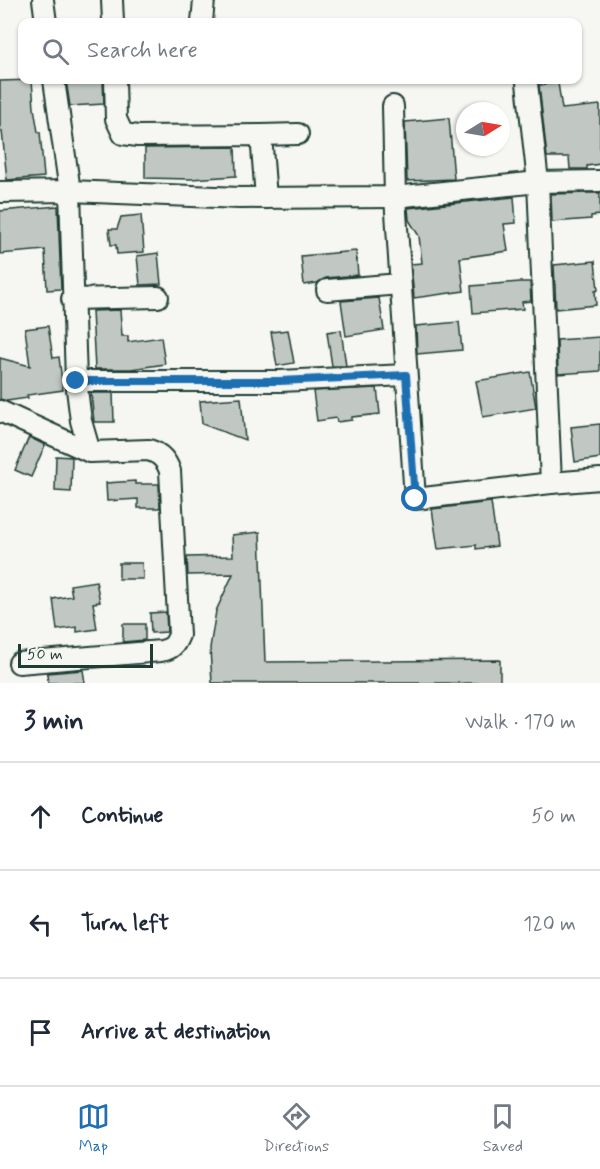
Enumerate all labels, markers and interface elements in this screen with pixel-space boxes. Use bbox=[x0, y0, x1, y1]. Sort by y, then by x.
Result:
search box bbox=[18, 18, 582, 84]
icon: search bbox=[39, 35, 72, 68]
text: Search here bbox=[87, 37, 198, 65]
north arrow bbox=[456, 102, 510, 156]
route end bbox=[62, 367, 88, 393]
route start bbox=[401, 485, 427, 511]
scale bar bbox=[18, 641, 153, 668]
text: 50 m bbox=[27, 644, 63, 665]
text: 3 min bbox=[24, 705, 84, 739]
text: Walk · 170 m bbox=[465, 709, 576, 736]
icon: ahead bbox=[24, 800, 57, 833]
text: Continue bbox=[81, 802, 163, 830]
text: 50 m bbox=[531, 803, 576, 830]
icon: left bbox=[24, 908, 57, 941]
text: Turn left bbox=[81, 910, 169, 938]
text: 120 m bbox=[523, 911, 576, 938]
icon: arrive bbox=[24, 1016, 57, 1049]
text: Arrive at destination bbox=[81, 1018, 271, 1046]
tab: Map bbox=[77, 1100, 110, 1157]
tab: Directions bbox=[263, 1100, 329, 1157]
tab: Saved bbox=[483, 1100, 523, 1157]

